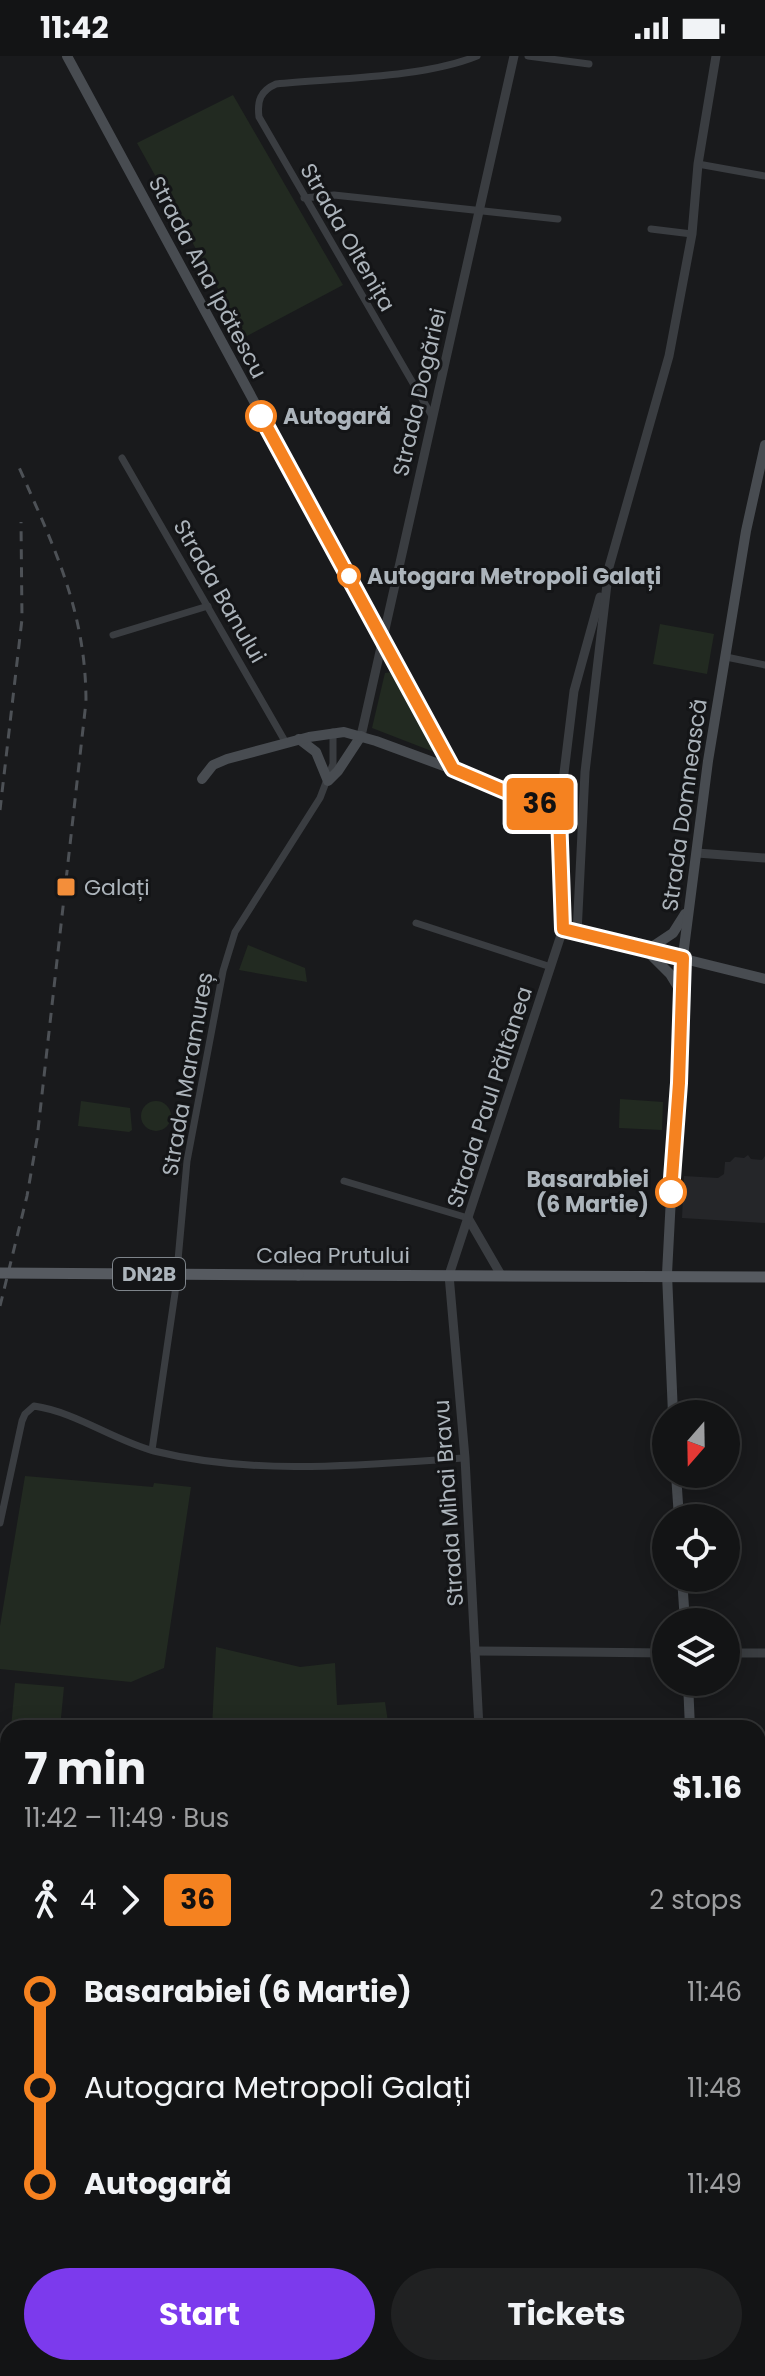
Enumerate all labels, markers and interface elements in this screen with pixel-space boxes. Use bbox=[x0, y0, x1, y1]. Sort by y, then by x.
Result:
text: 11:42 bbox=[40, 6, 109, 49]
street label: Strada Oltenița bbox=[293, 157, 403, 317]
street label: Strada Ana Ipătescu bbox=[141, 171, 274, 384]
street label: Strada Dogăriei bbox=[385, 305, 454, 479]
marker: Autogară bbox=[246, 401, 276, 431]
place label: Autogară bbox=[283, 401, 391, 432]
street label: Strada Banului bbox=[166, 514, 273, 669]
place label: Autogara Metropoli Galați bbox=[367, 561, 661, 592]
marker: Autogara Metropoli Galați bbox=[338, 565, 360, 587]
street label: Strada Domnească bbox=[654, 697, 715, 913]
line badge: 36 bbox=[504, 778, 576, 830]
text: 36 bbox=[523, 784, 557, 823]
place label: Galați bbox=[84, 872, 150, 903]
marker: Galați bbox=[55, 876, 77, 898]
street label: Strada Maramureș bbox=[154, 970, 221, 1179]
street label: Strada Paul Păltânea bbox=[439, 982, 540, 1212]
place label: Basarabiei (6 Martie) bbox=[527, 1164, 649, 1220]
marker: Basarabiei (6 Martie) bbox=[656, 1177, 686, 1207]
street label: Calea Prutului bbox=[256, 1240, 410, 1271]
road number: DN2B bbox=[113, 1258, 185, 1290]
street label: Strada Mihai Bravu bbox=[426, 1399, 471, 1607]
north arrow bbox=[652, 1400, 740, 1488]
map controls bbox=[652, 1400, 740, 1696]
button: locate bbox=[652, 1504, 740, 1592]
button: layers bbox=[652, 1608, 740, 1696]
text: 7 min bbox=[24, 1738, 146, 1799]
text: $1.16 bbox=[672, 1766, 742, 1809]
text: 11:42 – 11:49 · Bus bbox=[24, 1800, 229, 1836]
icon: walk bbox=[24, 1878, 68, 1922]
icon: forward bbox=[108, 1878, 152, 1922]
text: 36 bbox=[180, 1880, 215, 1919]
text: 4 bbox=[80, 1882, 96, 1918]
text: 2 stops bbox=[649, 1882, 742, 1918]
text: Basarabiei (6 Martie) bbox=[84, 1970, 412, 2013]
text: 11:46 bbox=[687, 1974, 742, 2010]
text: Autogara Metropoli Galați bbox=[84, 2066, 471, 2109]
text: 11:48 bbox=[687, 2070, 742, 2106]
text: Autogară bbox=[84, 2162, 232, 2205]
text: 11:49 bbox=[687, 2166, 742, 2202]
button: Start bbox=[24, 2268, 375, 2360]
button: Tickets bbox=[391, 2268, 742, 2360]

